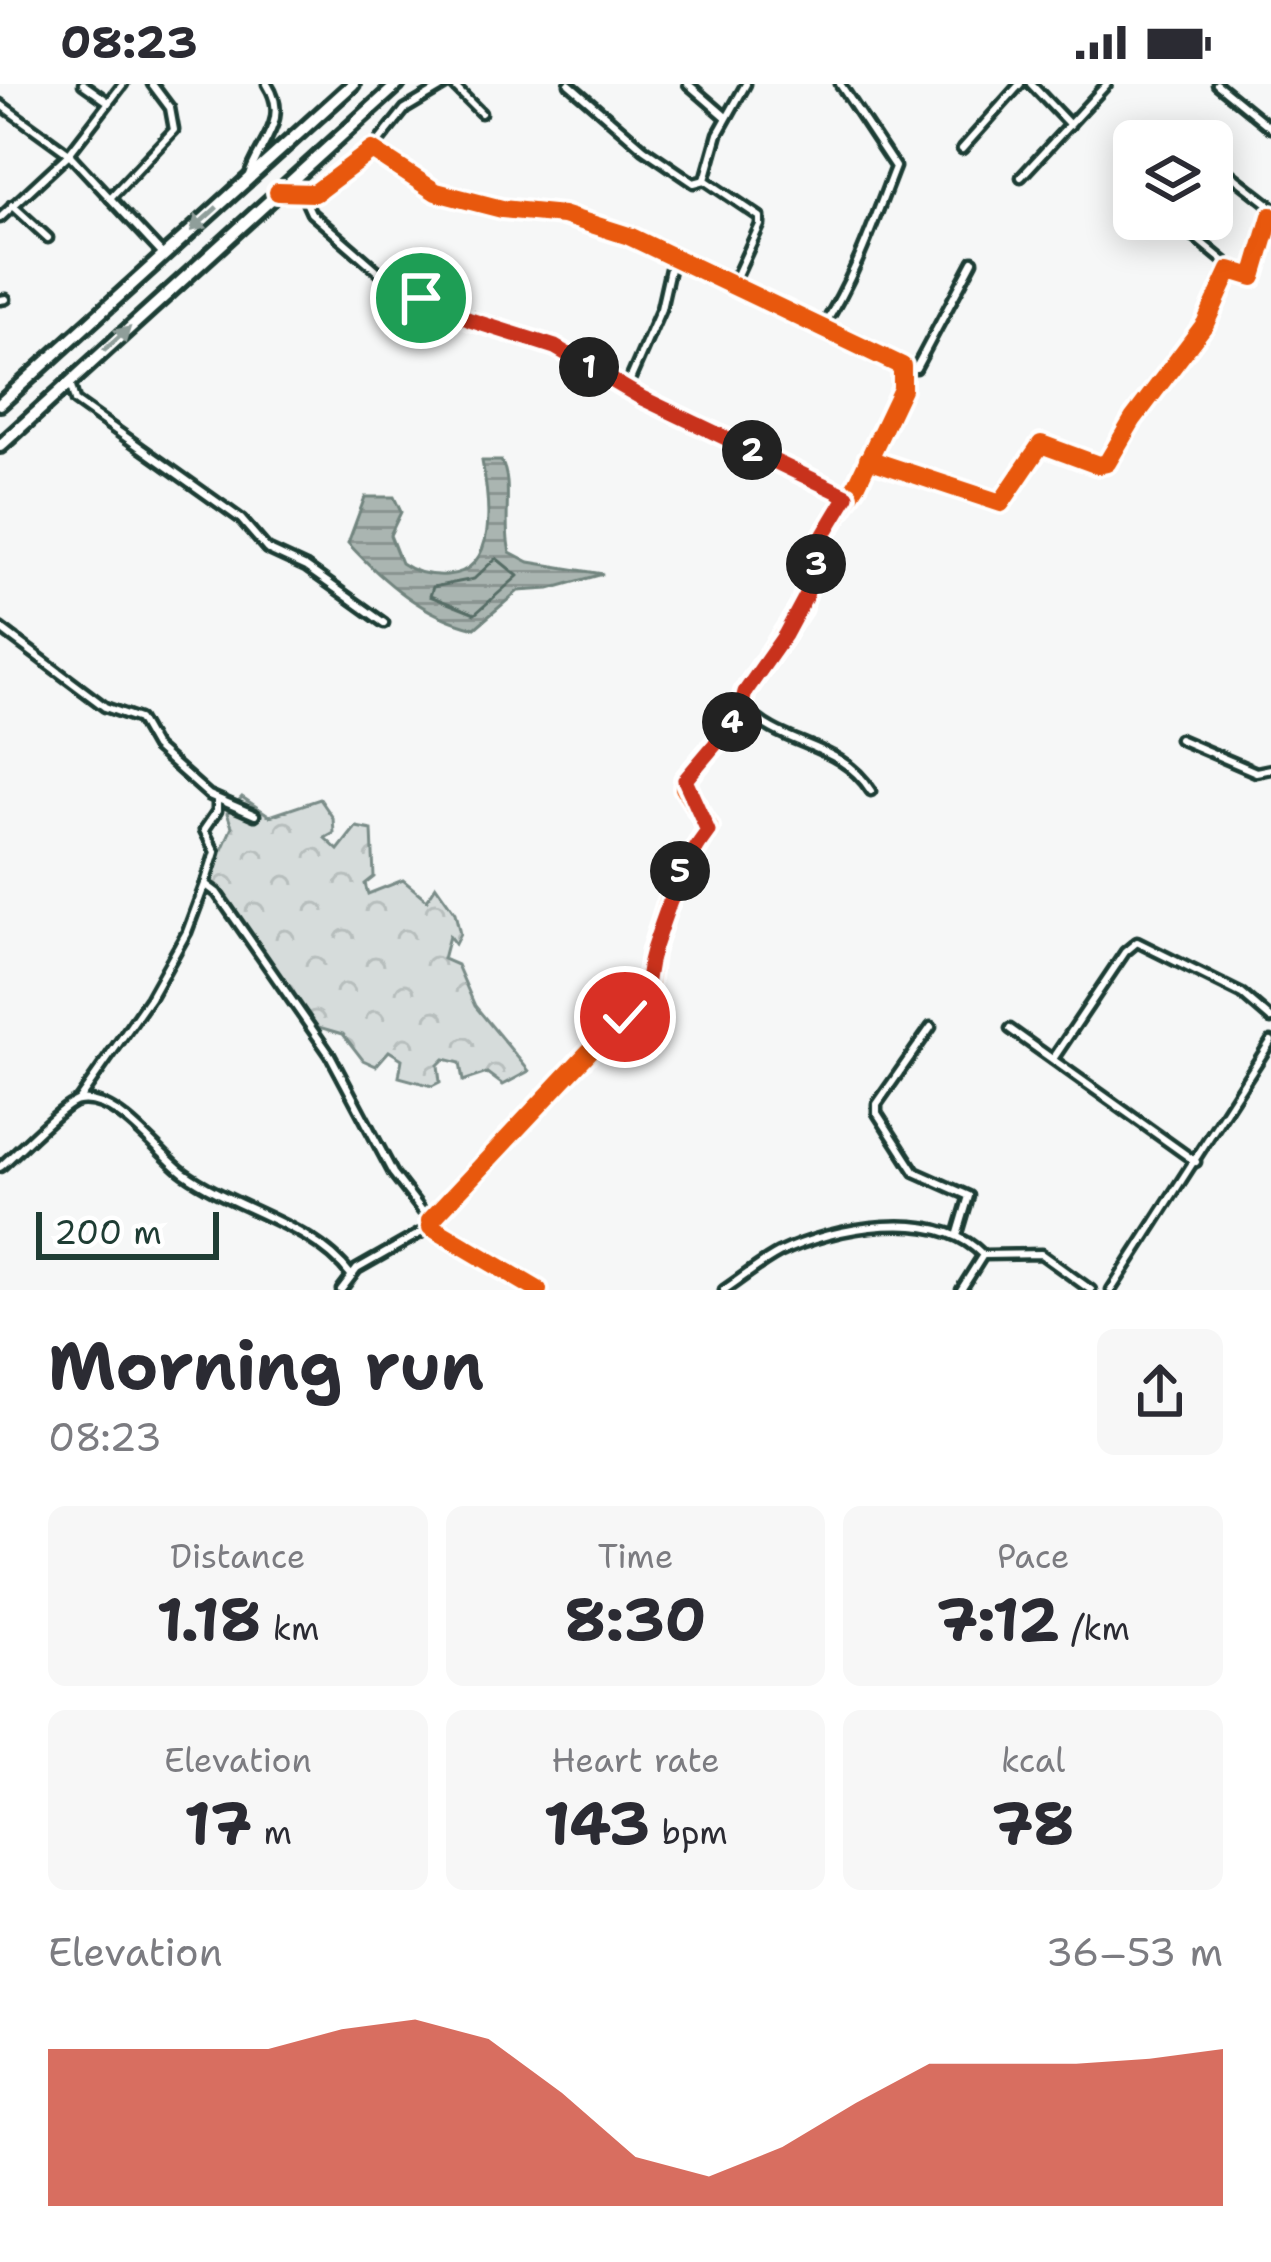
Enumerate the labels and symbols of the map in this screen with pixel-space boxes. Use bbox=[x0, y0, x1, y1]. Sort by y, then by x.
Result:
one-way arrow bbox=[190, 205, 219, 232]
pin bbox=[370, 247, 472, 349]
one-way arrow bbox=[103, 326, 132, 353]
pin: 1 bbox=[559, 337, 619, 397]
pin: 2 bbox=[722, 420, 782, 480]
pin: 3 bbox=[786, 534, 846, 594]
pin: 4 bbox=[702, 692, 762, 752]
pin: 5 bbox=[650, 841, 710, 901]
pin bbox=[574, 966, 676, 1068]
scale bar bbox=[36, 1206, 219, 1259]

